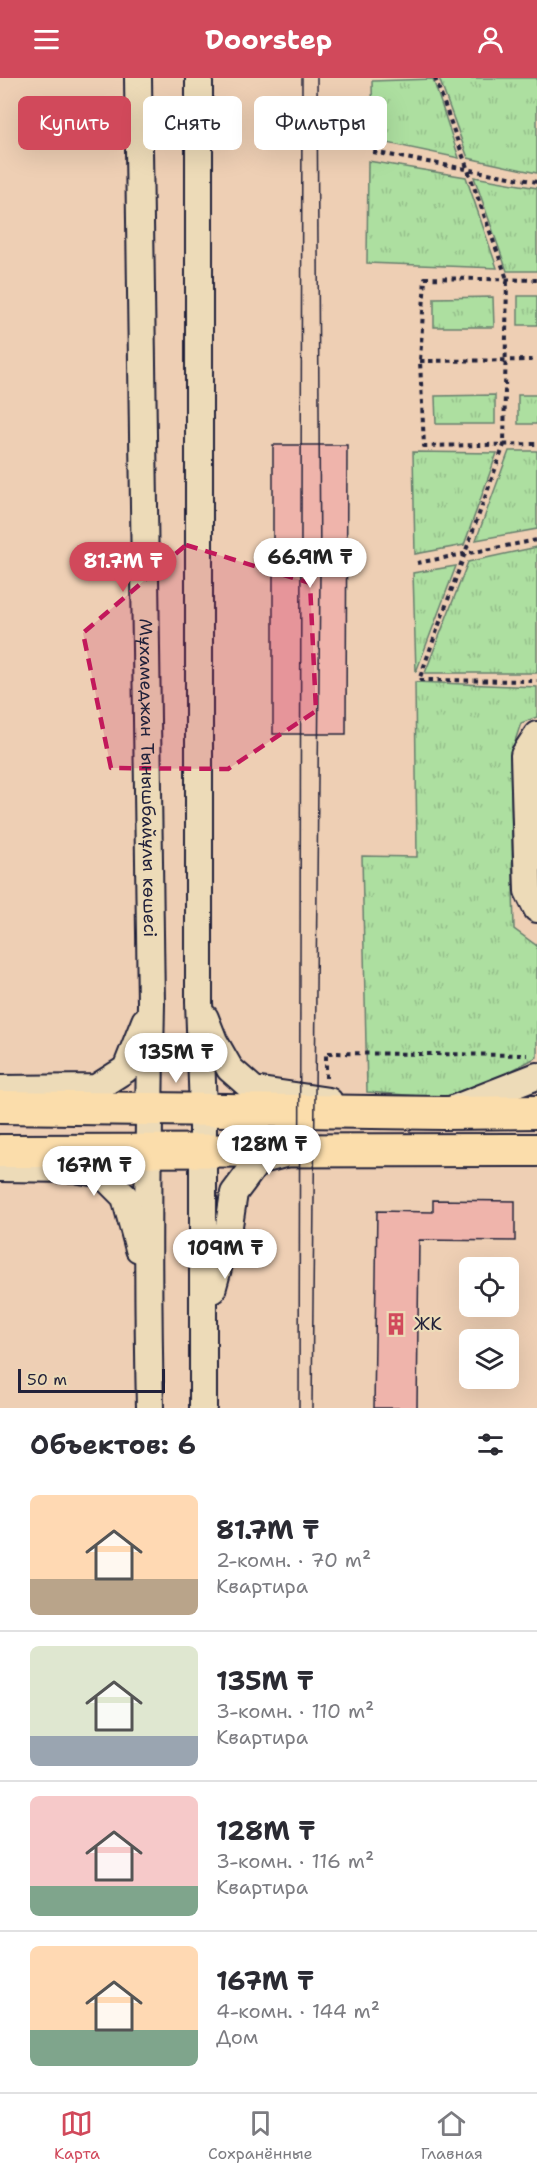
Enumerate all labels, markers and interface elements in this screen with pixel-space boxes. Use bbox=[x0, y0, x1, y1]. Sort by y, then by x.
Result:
text: Doorstep bbox=[205, 21, 332, 58]
icon: menu bbox=[30, 23, 63, 56]
icon: person bbox=[474, 23, 507, 56]
chip: Купить bbox=[18, 96, 131, 150]
chip: Снять bbox=[143, 96, 242, 150]
chip: Фильтры bbox=[254, 96, 387, 150]
pin: 66.9M ₸ bbox=[255, 538, 365, 589]
pin: 81.7M ₸ bbox=[68, 542, 178, 593]
text: 66.9M ₸ bbox=[268, 544, 352, 570]
text: 81.7M ₸ bbox=[83, 548, 163, 574]
street label: Мұхамеджан Тынышбайұлы көшесі bbox=[134, 618, 162, 938]
pin: 135M ₸ bbox=[127, 1033, 225, 1084]
text: 135M ₸ bbox=[139, 1039, 213, 1065]
pin: 128M ₸ bbox=[220, 1125, 318, 1176]
text: 128M ₸ bbox=[231, 1131, 307, 1157]
pin: 167M ₸ bbox=[45, 1146, 143, 1197]
text: 167M ₸ bbox=[56, 1152, 132, 1178]
pin: 109M ₸ bbox=[176, 1229, 274, 1280]
text: 109M ₸ bbox=[187, 1235, 263, 1261]
map controls bbox=[459, 1257, 519, 1389]
button: locate bbox=[459, 1257, 519, 1317]
building icon: ЖК bbox=[383, 1311, 409, 1337]
place label: ЖК bbox=[414, 1312, 442, 1336]
button: layers bbox=[459, 1329, 519, 1389]
scale bar bbox=[18, 1366, 165, 1394]
text: 50 m bbox=[27, 1369, 67, 1390]
text: Объектов: 6 bbox=[30, 1427, 196, 1462]
icon: filters bbox=[474, 1428, 507, 1461]
text: 81.7M ₸ bbox=[216, 1512, 319, 1547]
icon: home bbox=[78, 1519, 150, 1591]
text: 2-комн. · 70 m² bbox=[216, 1547, 371, 1573]
text: Квартира bbox=[216, 1573, 308, 1599]
text: 135M ₸ bbox=[216, 1663, 313, 1698]
icon: home bbox=[78, 1670, 150, 1742]
text: 3-комн. · 110 m² bbox=[216, 1698, 374, 1724]
text: Квартира bbox=[216, 1724, 308, 1750]
text: 128M ₸ bbox=[216, 1813, 315, 1848]
icon: home bbox=[78, 1820, 150, 1892]
text: 3-комн. · 116 m² bbox=[216, 1848, 374, 1874]
text: Квартира bbox=[216, 1874, 308, 1900]
text: 167M ₸ bbox=[216, 1963, 314, 1998]
icon: home bbox=[78, 1970, 150, 2042]
text: 4-комн. · 144 m² bbox=[216, 1998, 380, 2024]
text: Дом bbox=[216, 2024, 258, 2050]
tab: Карта bbox=[54, 2107, 100, 2164]
tab: Сохранённые bbox=[208, 2107, 313, 2164]
tab: Главная bbox=[421, 2107, 483, 2164]

